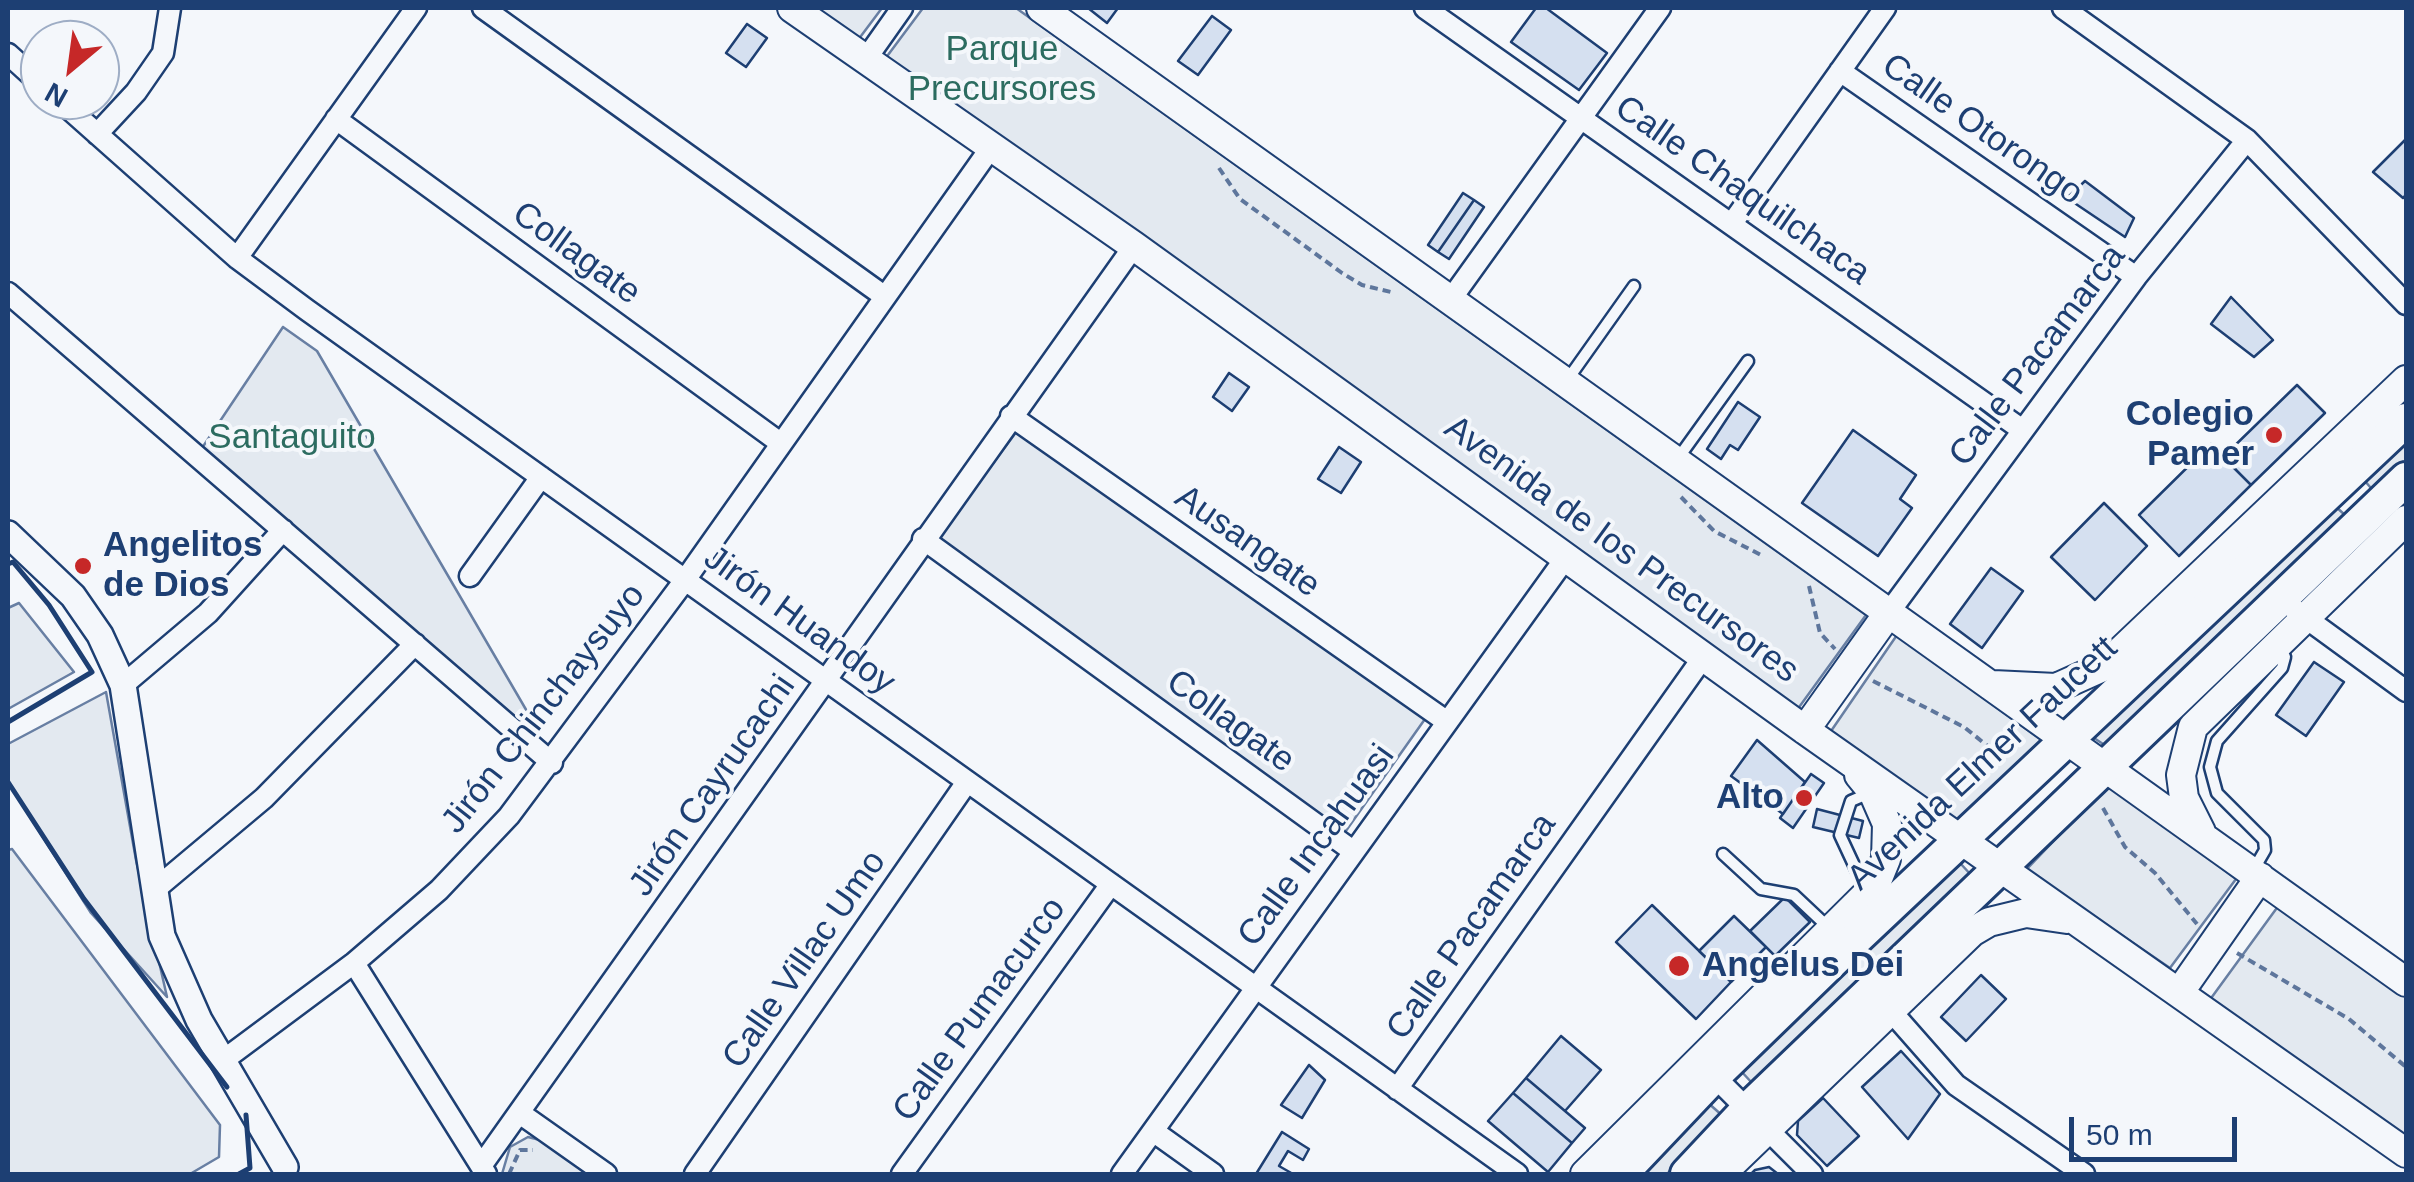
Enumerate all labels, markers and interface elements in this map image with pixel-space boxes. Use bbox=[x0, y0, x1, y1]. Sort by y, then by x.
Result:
north arrow bbox=[20, 20, 120, 120]
park label: Parque Precursores bbox=[908, 29, 1096, 111]
street label: Calle Otorongo bbox=[1874, 45, 2090, 215]
text: N bbox=[40, 76, 73, 113]
street label: Calle Chaquilchaca bbox=[1606, 87, 1878, 295]
street label: Collagate bbox=[504, 194, 648, 314]
street label: Calle Pacamarca bbox=[1941, 237, 2135, 475]
place label: Colegio Pamer bbox=[2126, 394, 2254, 476]
street label: Avenida de los Precursores bbox=[1436, 407, 1806, 693]
park label: Santaguito bbox=[208, 417, 376, 459]
marker: Colegio Pamer bbox=[2263, 424, 2285, 446]
street label: Ausangate bbox=[1166, 477, 1328, 607]
place label: Angelitos de Dios bbox=[103, 525, 262, 607]
street label: Jirón Huandoy bbox=[695, 538, 903, 704]
marker: Angelitos de Dios bbox=[72, 555, 94, 577]
street label: Jirón Chinchaysuyo bbox=[433, 576, 655, 842]
street label: Avenida Elmer Faucett bbox=[1839, 628, 2127, 900]
street label: Collagate bbox=[1158, 662, 1302, 782]
street label: Jirón Cayrucachi bbox=[621, 667, 805, 905]
street label: Calle Incahuasi bbox=[1230, 737, 1404, 955]
place label: Alto bbox=[1716, 777, 1784, 819]
marker: Alto bbox=[1793, 787, 1815, 809]
street label: Calle Pacamarca bbox=[1378, 806, 1566, 1048]
street label: Calle Villac Umo bbox=[714, 843, 896, 1077]
street label: Calle Pumacurco bbox=[885, 890, 1075, 1130]
place label: Angelus Dei bbox=[1702, 945, 1904, 987]
marker: Angelus Dei bbox=[1666, 953, 1692, 979]
scale bar bbox=[2074, 1097, 2242, 1159]
text: 50 m bbox=[2086, 1118, 2153, 1151]

